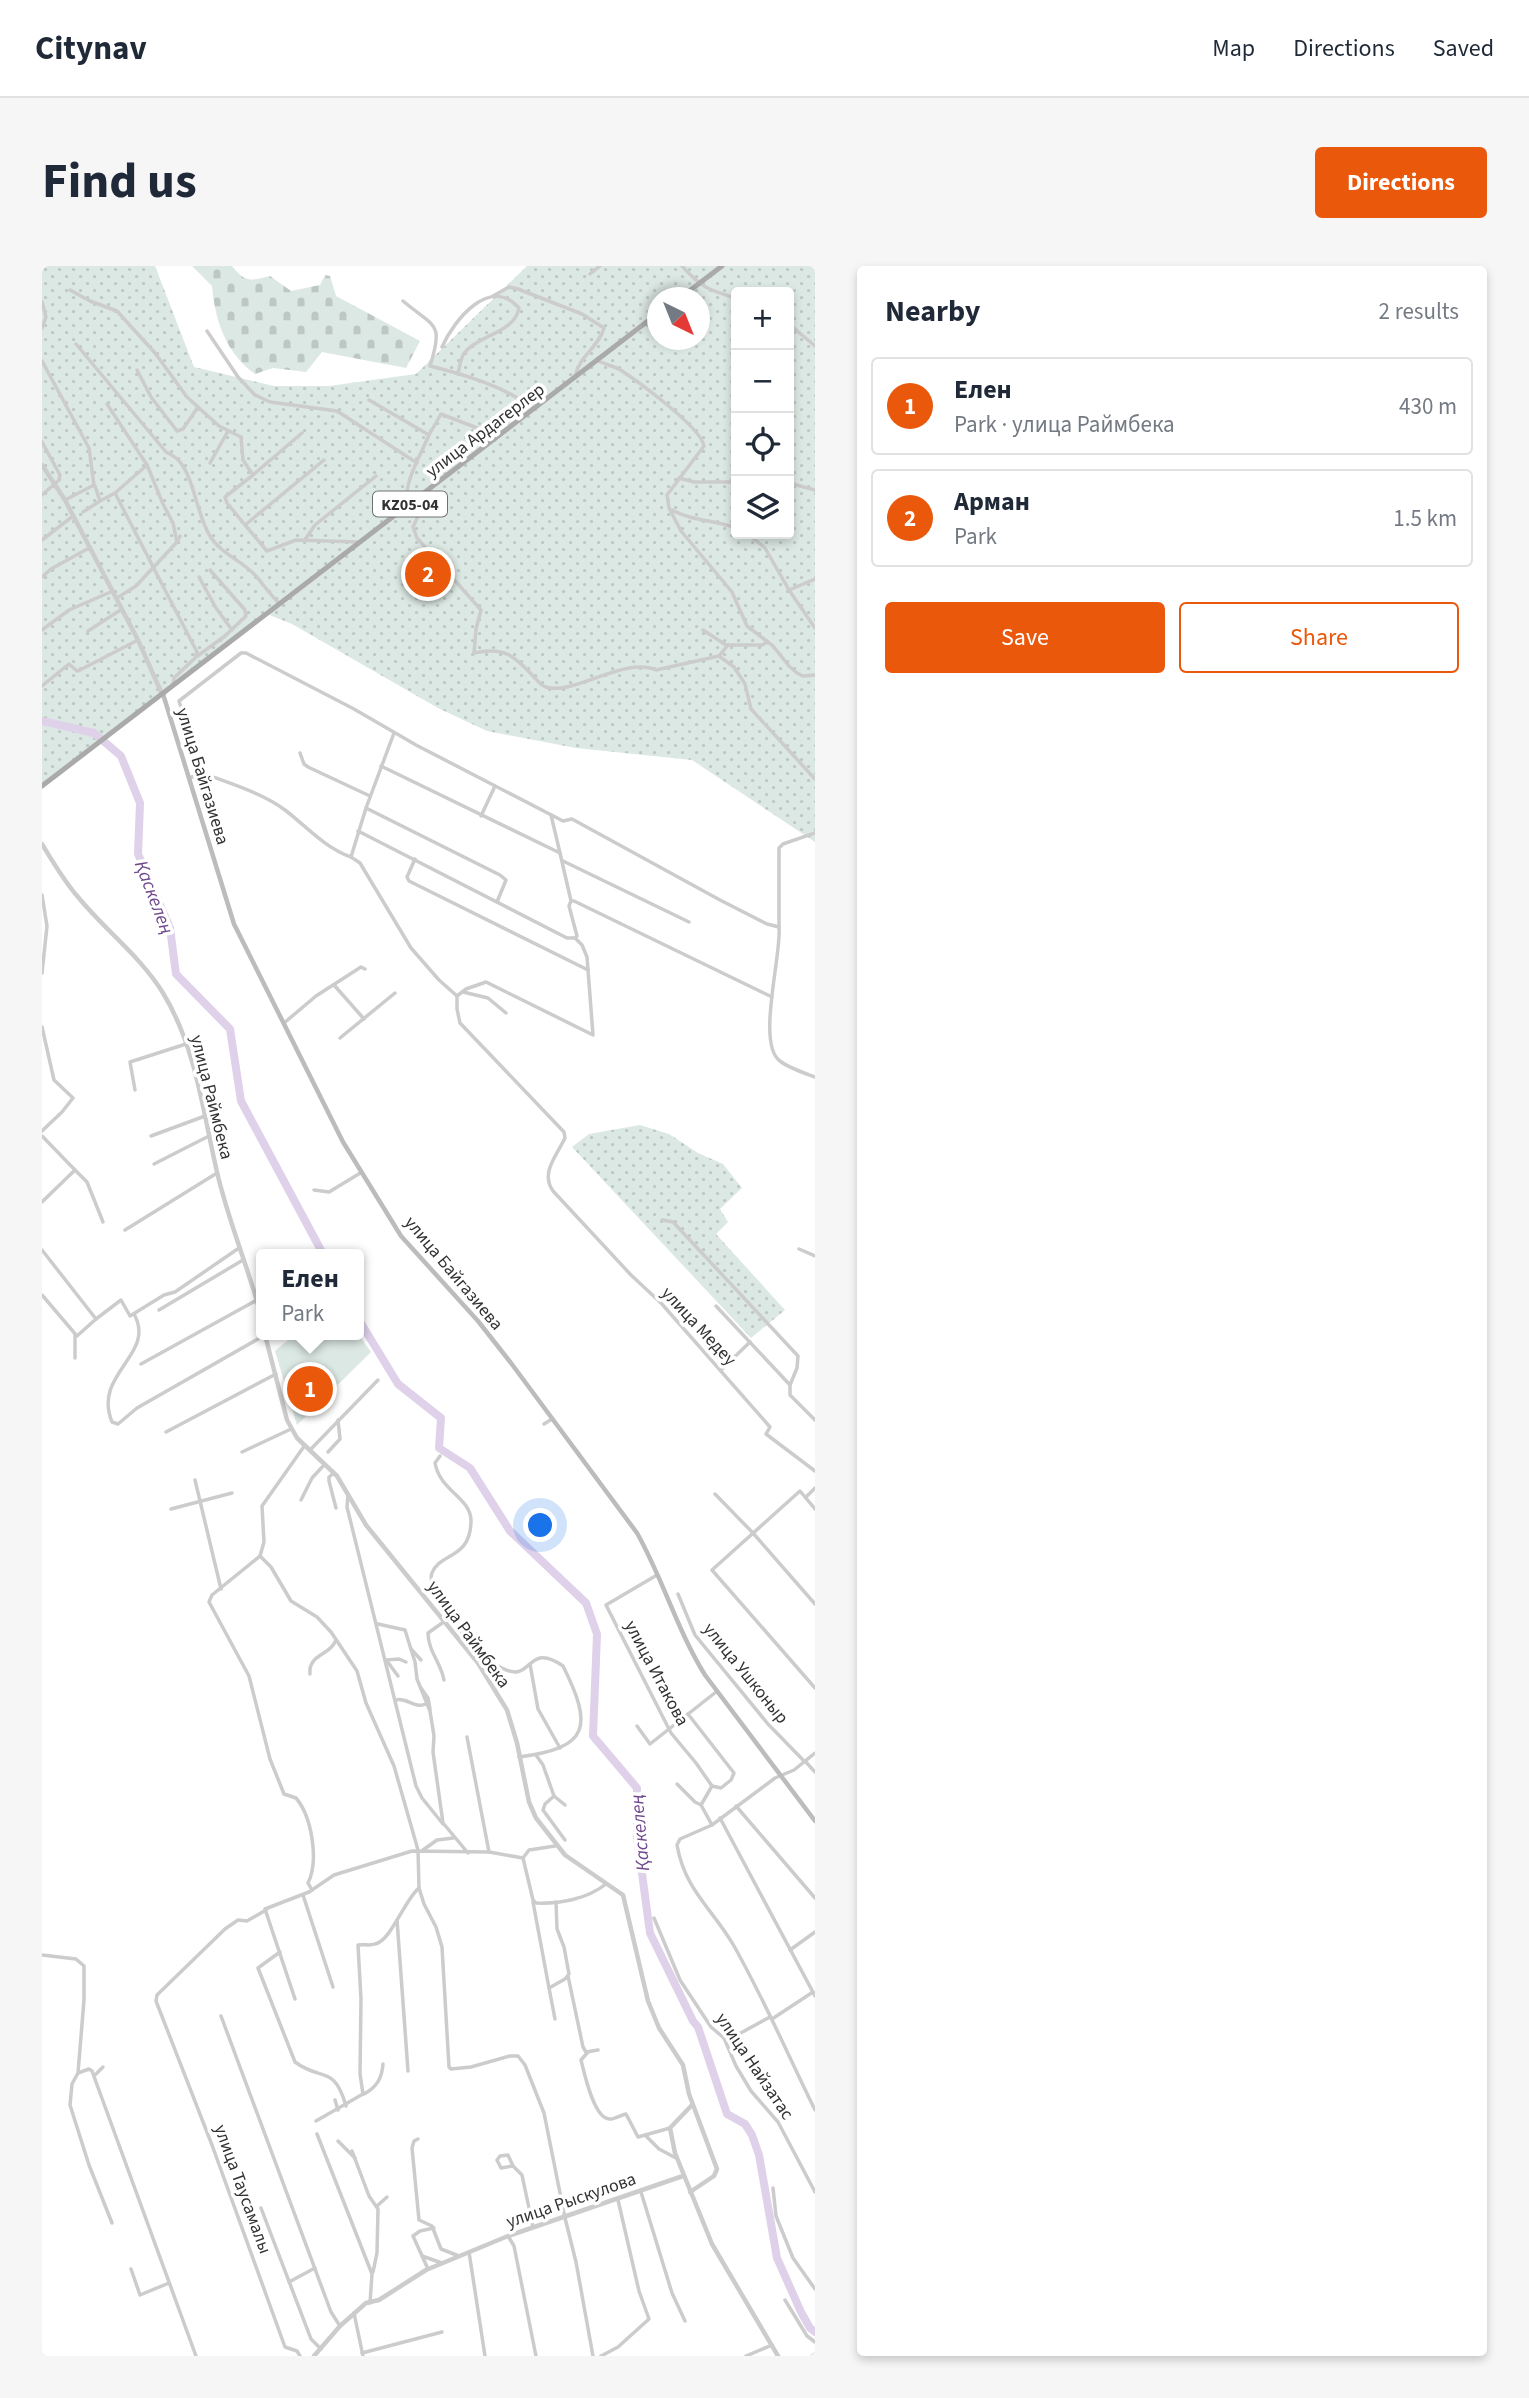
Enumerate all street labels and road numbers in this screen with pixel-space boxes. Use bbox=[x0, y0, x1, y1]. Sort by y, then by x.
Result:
street label: улица Ардагерлер bbox=[421, 377, 550, 484]
road number: KZ05-04 bbox=[373, 492, 447, 516]
street label: улица Байгазиева bbox=[170, 705, 235, 848]
street label: улица Раймбека bbox=[184, 1032, 239, 1162]
street label: улица Байгазиева bbox=[398, 1211, 509, 1336]
street label: улица Медеу bbox=[655, 1281, 742, 1372]
street label: улица Раймбека bbox=[421, 1575, 516, 1693]
street label: улица Итакова bbox=[618, 1616, 695, 1730]
street label: улица Ушконыр bbox=[697, 1617, 794, 1729]
street label: улица Найзатас bbox=[710, 2008, 800, 2125]
street label: улица Таусамалы bbox=[208, 2121, 277, 2257]
street label: улица Рыскулова bbox=[503, 2167, 639, 2234]

